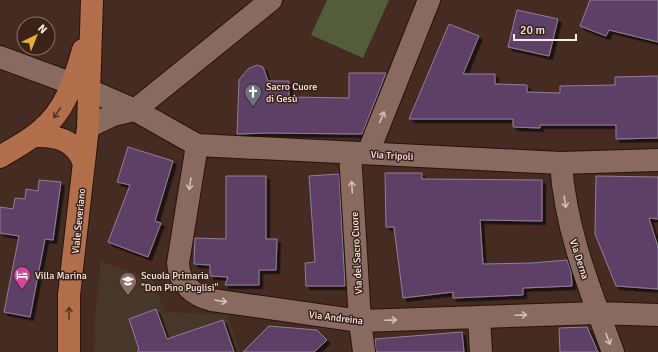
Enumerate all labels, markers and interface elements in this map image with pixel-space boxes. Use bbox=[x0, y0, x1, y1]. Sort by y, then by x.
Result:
north arrow bbox=[16, 16, 56, 56]
scale bar bbox=[514, 16, 576, 42]
text: N bbox=[35, 22, 50, 36]
text: 20 m bbox=[520, 23, 545, 38]
place label: Sacro Cuore di Gesù bbox=[266, 81, 317, 105]
church icon: Sacro Cuore di Gesù bbox=[243, 82, 263, 107]
one-way arrow bbox=[53, 107, 61, 118]
one-way arrow bbox=[379, 112, 387, 124]
street label: Via Tripoli bbox=[370, 149, 414, 163]
one-way arrow bbox=[186, 177, 194, 190]
one-way arrow bbox=[349, 181, 356, 194]
street label: Viale Severiano bbox=[70, 188, 88, 254]
one-way arrow bbox=[561, 195, 569, 208]
street label: Via del Sacro Cuore bbox=[349, 211, 365, 294]
street label: Via Derna bbox=[567, 238, 591, 281]
hotel icon: Villa Marina bbox=[12, 265, 32, 290]
place label: Villa Marina bbox=[35, 270, 87, 282]
place label: Scuola Primaria "Don Pino Puglisi" bbox=[141, 270, 218, 294]
school or university icon: Scuola Primaria "Don Pino Puglisi" bbox=[118, 271, 138, 296]
one-way arrow bbox=[214, 297, 227, 305]
one-way arrow bbox=[65, 307, 73, 320]
street label: Via Andreina bbox=[308, 309, 364, 327]
one-way arrow bbox=[514, 312, 527, 319]
one-way arrow bbox=[384, 316, 397, 324]
one-way arrow bbox=[604, 332, 612, 344]

